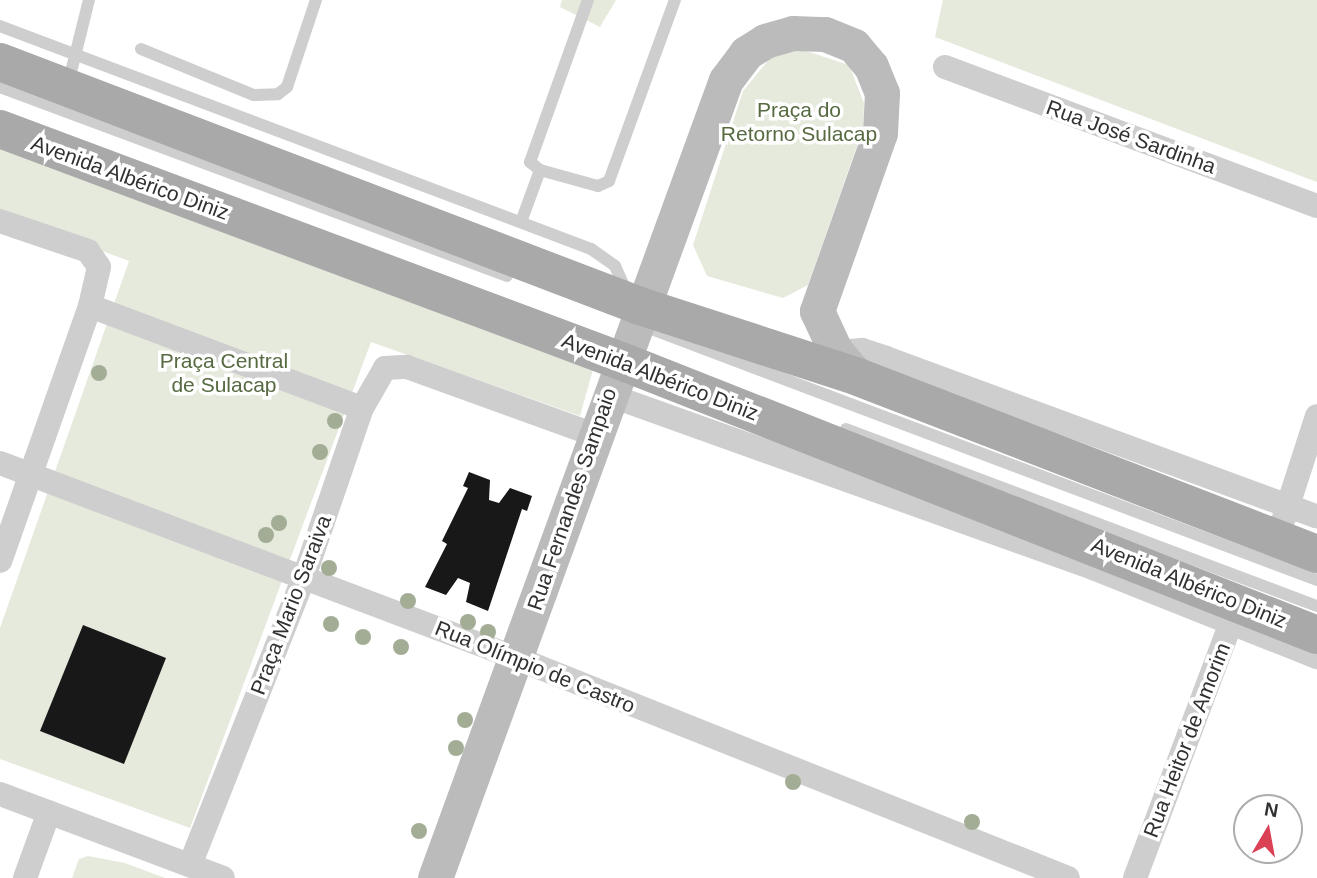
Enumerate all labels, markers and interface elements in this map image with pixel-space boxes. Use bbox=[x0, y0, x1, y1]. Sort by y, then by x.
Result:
street label: Rua José Sardinha bbox=[1043, 95, 1219, 179]
park label: Praça do Retorno Sulacap bbox=[721, 97, 877, 147]
street label: Avenida Albérico Diniz bbox=[27, 130, 233, 226]
street label: Avenida Albérico Diniz bbox=[558, 328, 762, 426]
park label: Praça Central de Sulacap bbox=[160, 348, 288, 398]
street label: Rua Fernandes Sampaio bbox=[522, 385, 622, 613]
street label: Praça Mario Saraiva bbox=[245, 512, 337, 698]
street label: Avenida Albérico Diniz bbox=[1087, 532, 1291, 634]
street label: Rua Olímpio de Castro bbox=[431, 615, 639, 719]
street label: Rua Heitor de Amorim bbox=[1138, 639, 1236, 841]
north arrow bbox=[1233, 794, 1303, 864]
text: N bbox=[1263, 798, 1280, 821]

